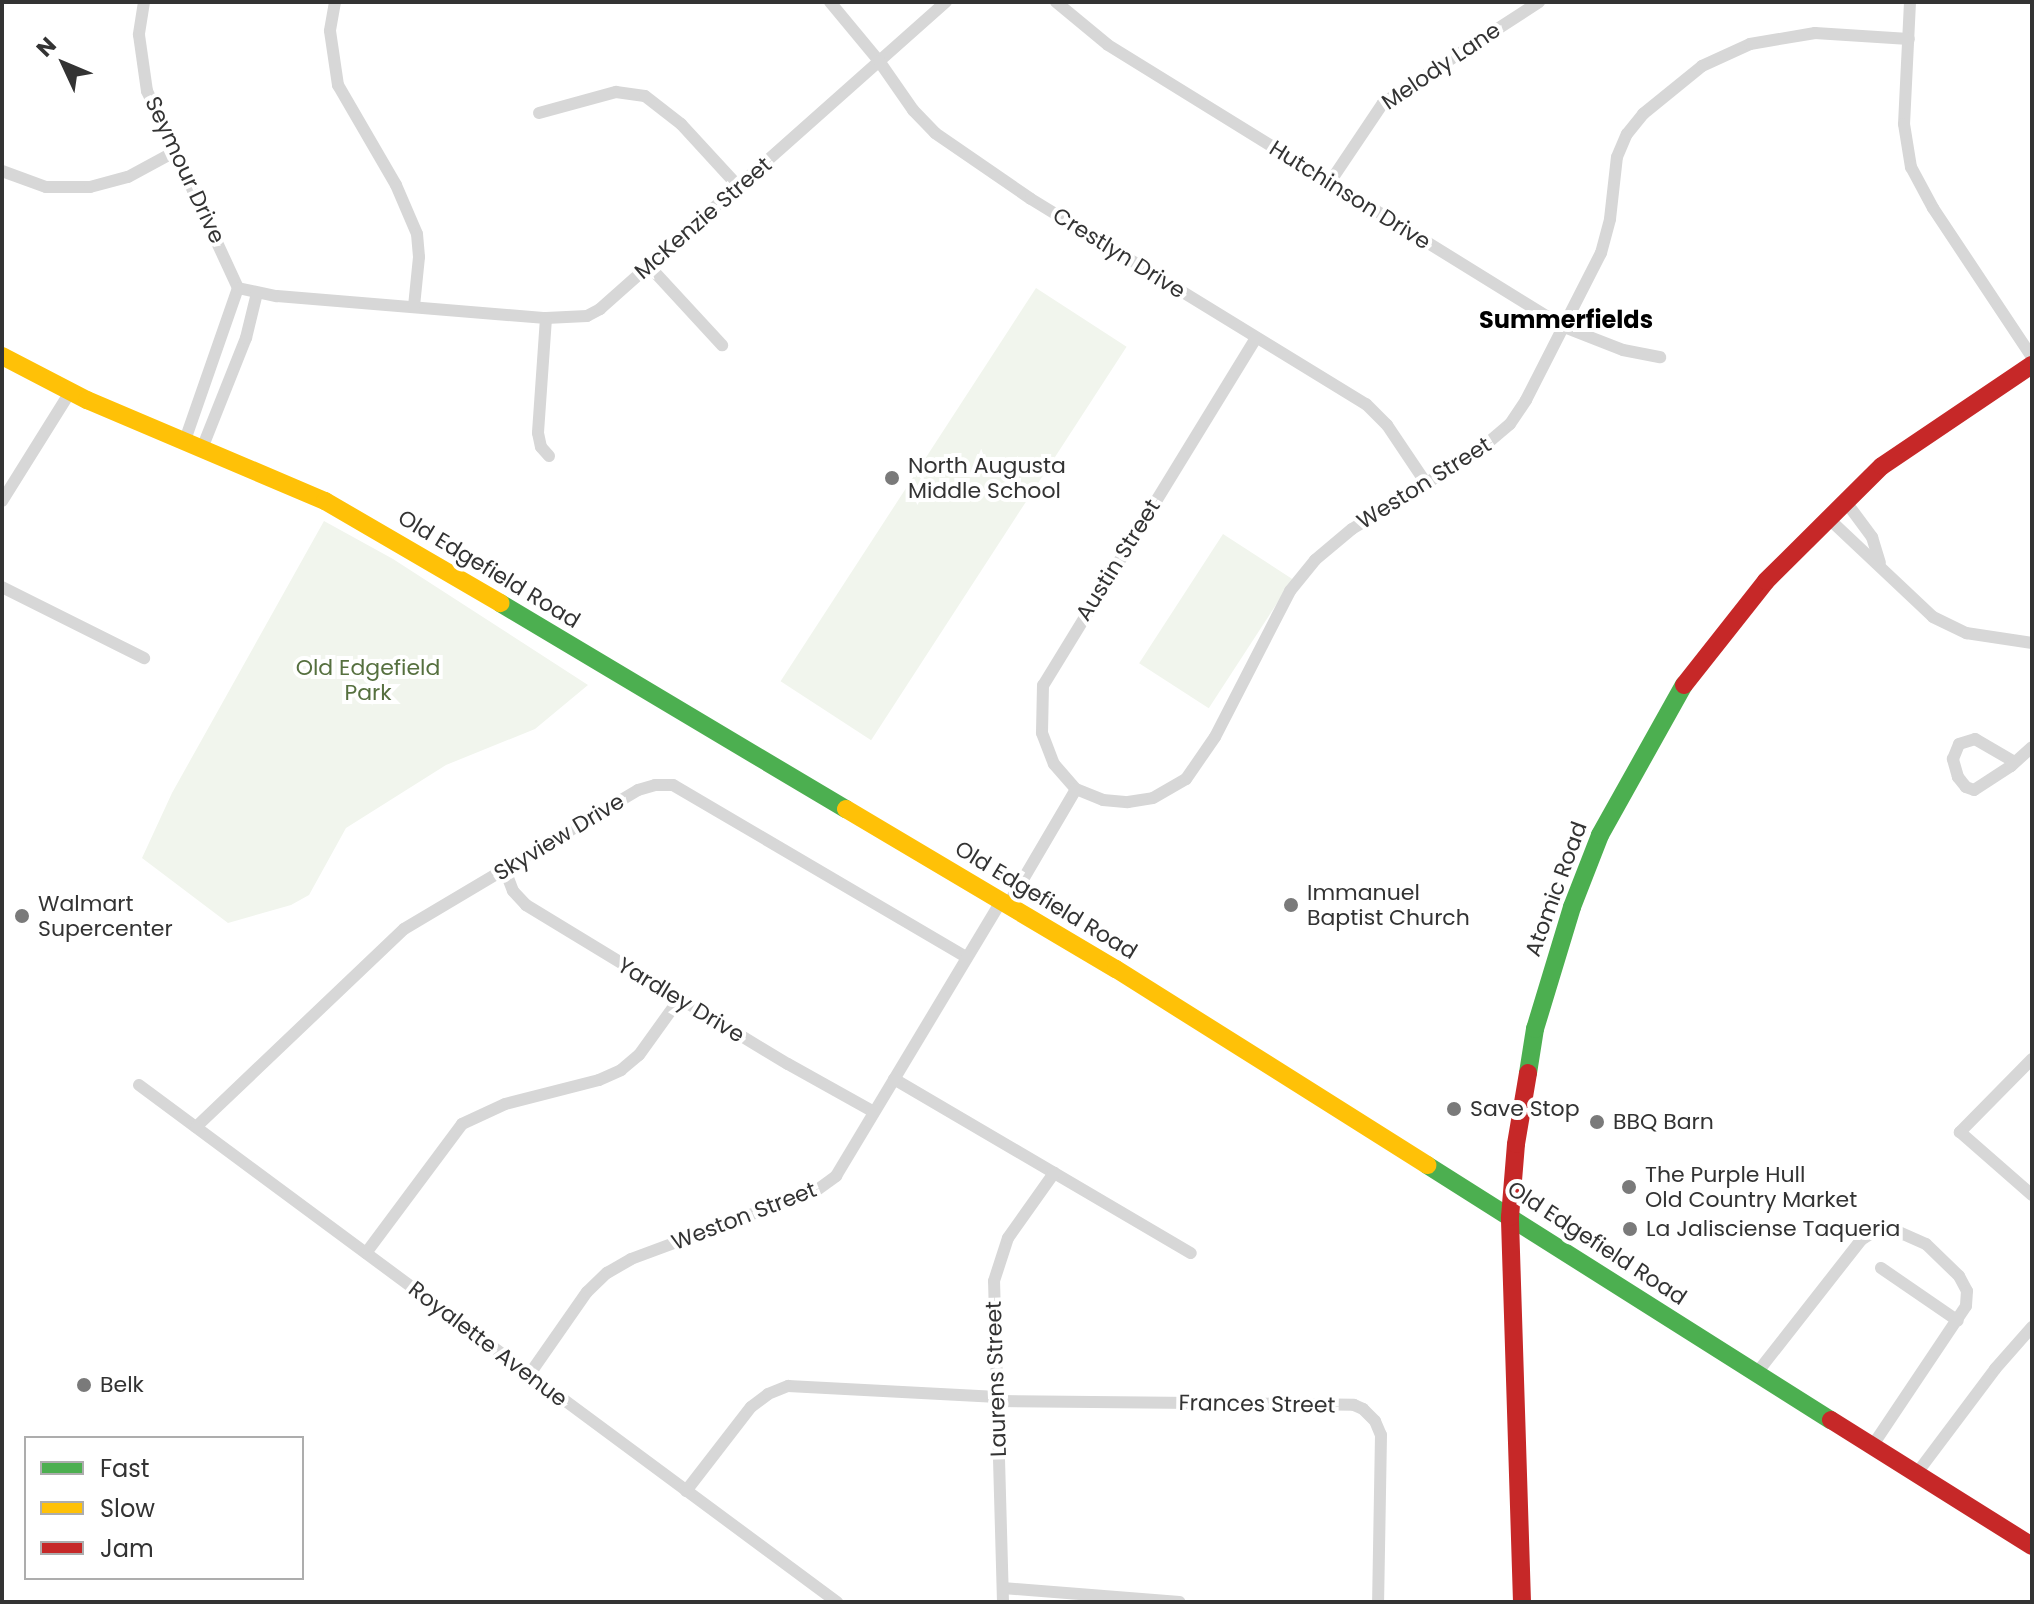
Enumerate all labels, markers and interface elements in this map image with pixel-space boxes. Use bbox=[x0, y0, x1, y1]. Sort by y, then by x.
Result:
street label: Melody Lane bbox=[1377, 17, 1505, 115]
north arrow bbox=[24, 24, 104, 104]
text: N bbox=[29, 30, 63, 64]
street label: Seymour Drive bbox=[139, 92, 231, 248]
street label: Hutchinson Drive bbox=[1265, 135, 1435, 255]
street label: McKenzie Street bbox=[629, 151, 777, 285]
street label: Crestlyn Drive bbox=[1048, 202, 1190, 304]
district label: Summerfields bbox=[1479, 306, 1653, 334]
street label: Weston Street bbox=[1352, 431, 1496, 535]
place label: North Augusta Middle School bbox=[908, 452, 1066, 504]
marker: North Augusta Middle School bbox=[883, 469, 901, 487]
street label: Austin Street bbox=[1070, 494, 1166, 626]
street label: Old Edgefield Road bbox=[393, 504, 585, 634]
park label: Old Edgefield Park bbox=[296, 654, 440, 706]
street label: Skyview Drive bbox=[489, 788, 629, 886]
street label: Atomic Road bbox=[1519, 818, 1593, 960]
street label: Old Edgefield Road bbox=[950, 835, 1142, 965]
place label: Immanuel Baptist Church bbox=[1307, 879, 1470, 930]
place label: Walmart Supercenter bbox=[38, 890, 173, 942]
marker: Immanuel Baptist Church bbox=[1282, 896, 1300, 914]
marker: Walmart Supercenter bbox=[13, 907, 31, 925]
street label: Yardley Drive bbox=[613, 952, 749, 1048]
place label: Save Stop bbox=[1470, 1096, 1580, 1122]
marker: Save Stop bbox=[1445, 1100, 1463, 1118]
place label: BBQ Barn bbox=[1613, 1109, 1714, 1135]
marker: BBQ Barn bbox=[1588, 1113, 1606, 1131]
place label: The Purple Hull Old Country Market bbox=[1645, 1161, 1857, 1212]
street label: Old Edgefield Road bbox=[1503, 1175, 1691, 1311]
street label: Weston Street bbox=[668, 1176, 820, 1256]
marker: The Purple Hull Old Country Market bbox=[1620, 1178, 1638, 1196]
place label: La Jalisciense Taqueria bbox=[1646, 1216, 1900, 1242]
marker: La Jalisciense Taqueria bbox=[1621, 1220, 1639, 1238]
street label: Royalette Avenue bbox=[403, 1276, 573, 1412]
street label: Laurens Street bbox=[980, 1301, 1012, 1457]
place label: Belk bbox=[100, 1372, 144, 1398]
marker: Belk bbox=[75, 1376, 93, 1394]
street label: Frances Street bbox=[1178, 1389, 1336, 1419]
legend bbox=[24, 1436, 304, 1580]
text: Fast bbox=[100, 1452, 150, 1485]
text: Slow bbox=[100, 1492, 155, 1525]
text: Jam bbox=[100, 1532, 154, 1565]

